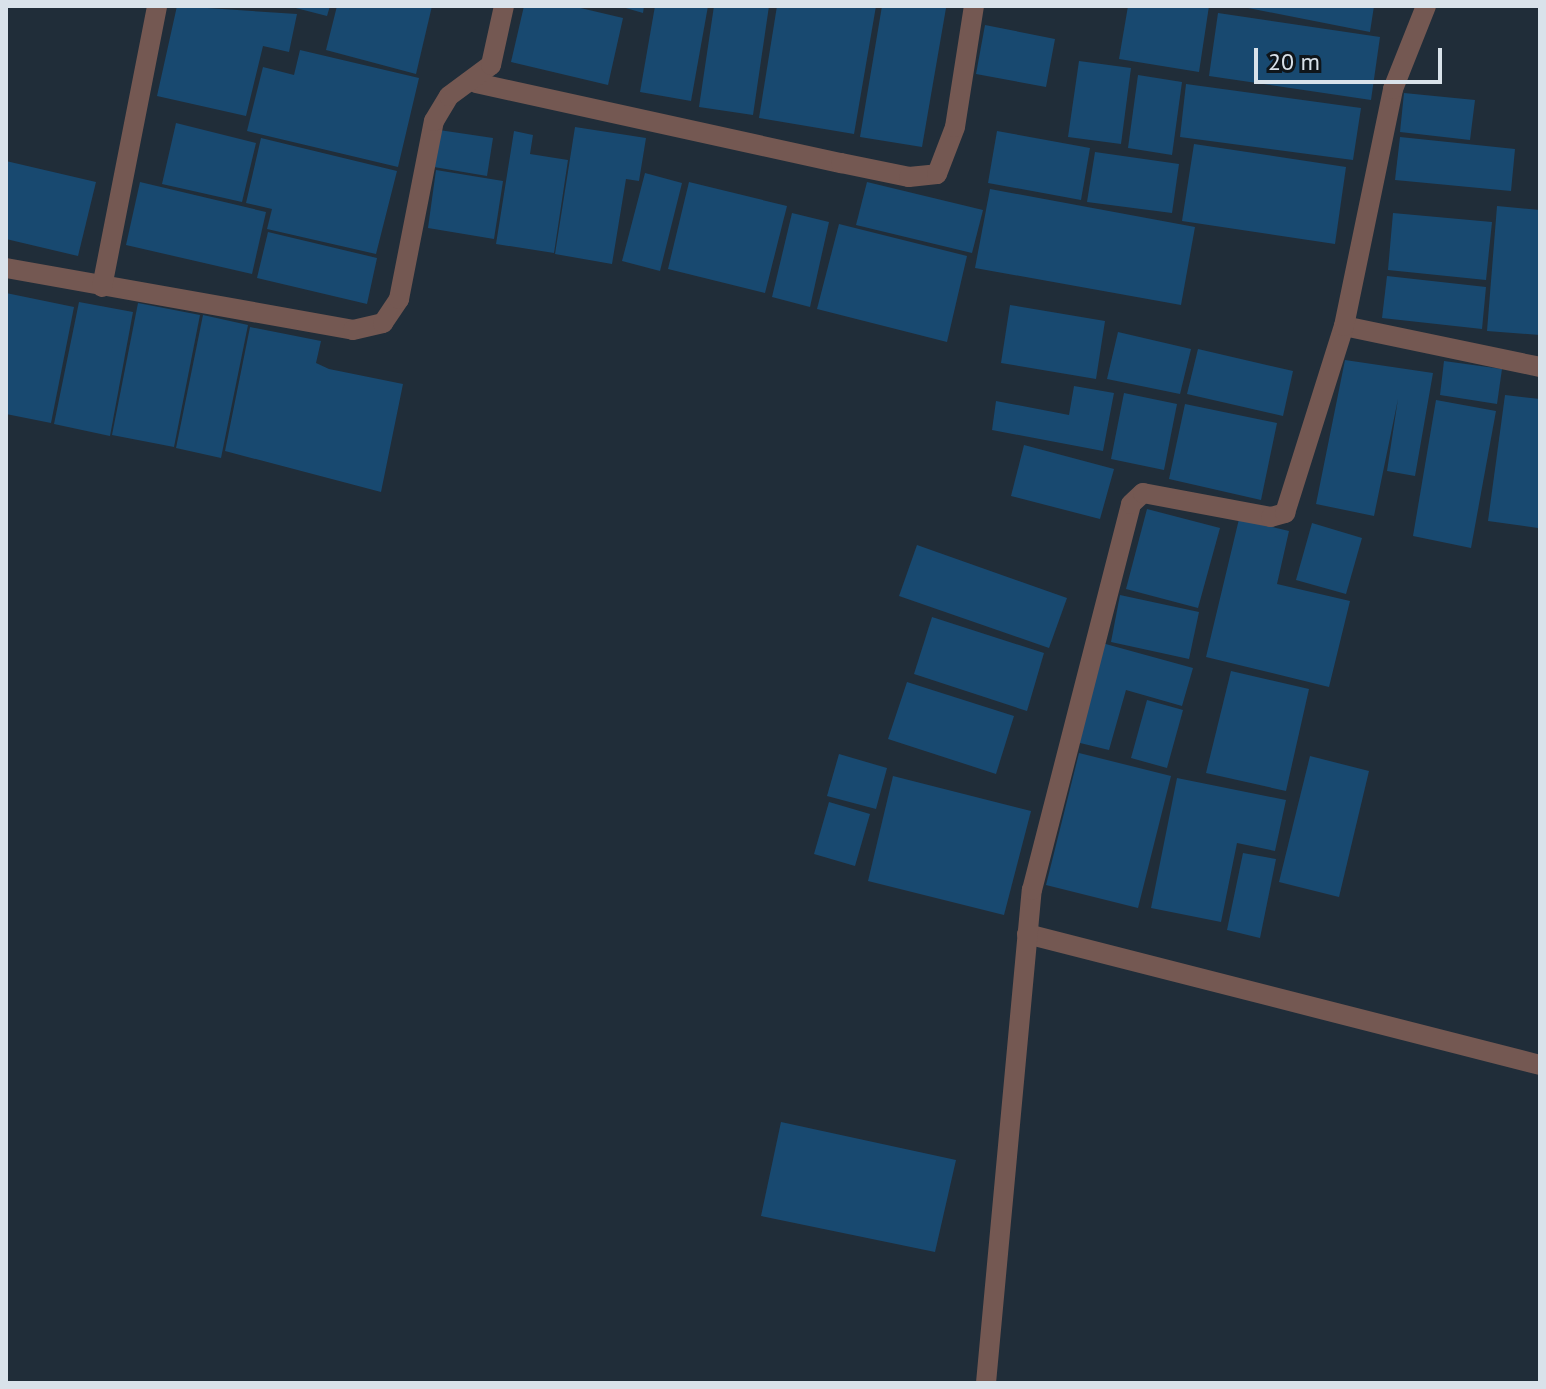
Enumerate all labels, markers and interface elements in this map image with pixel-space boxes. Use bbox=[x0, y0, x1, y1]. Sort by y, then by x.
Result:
scale bar bbox=[1258, 32, 1446, 82]
text: 20 m bbox=[1268, 46, 1320, 77]

